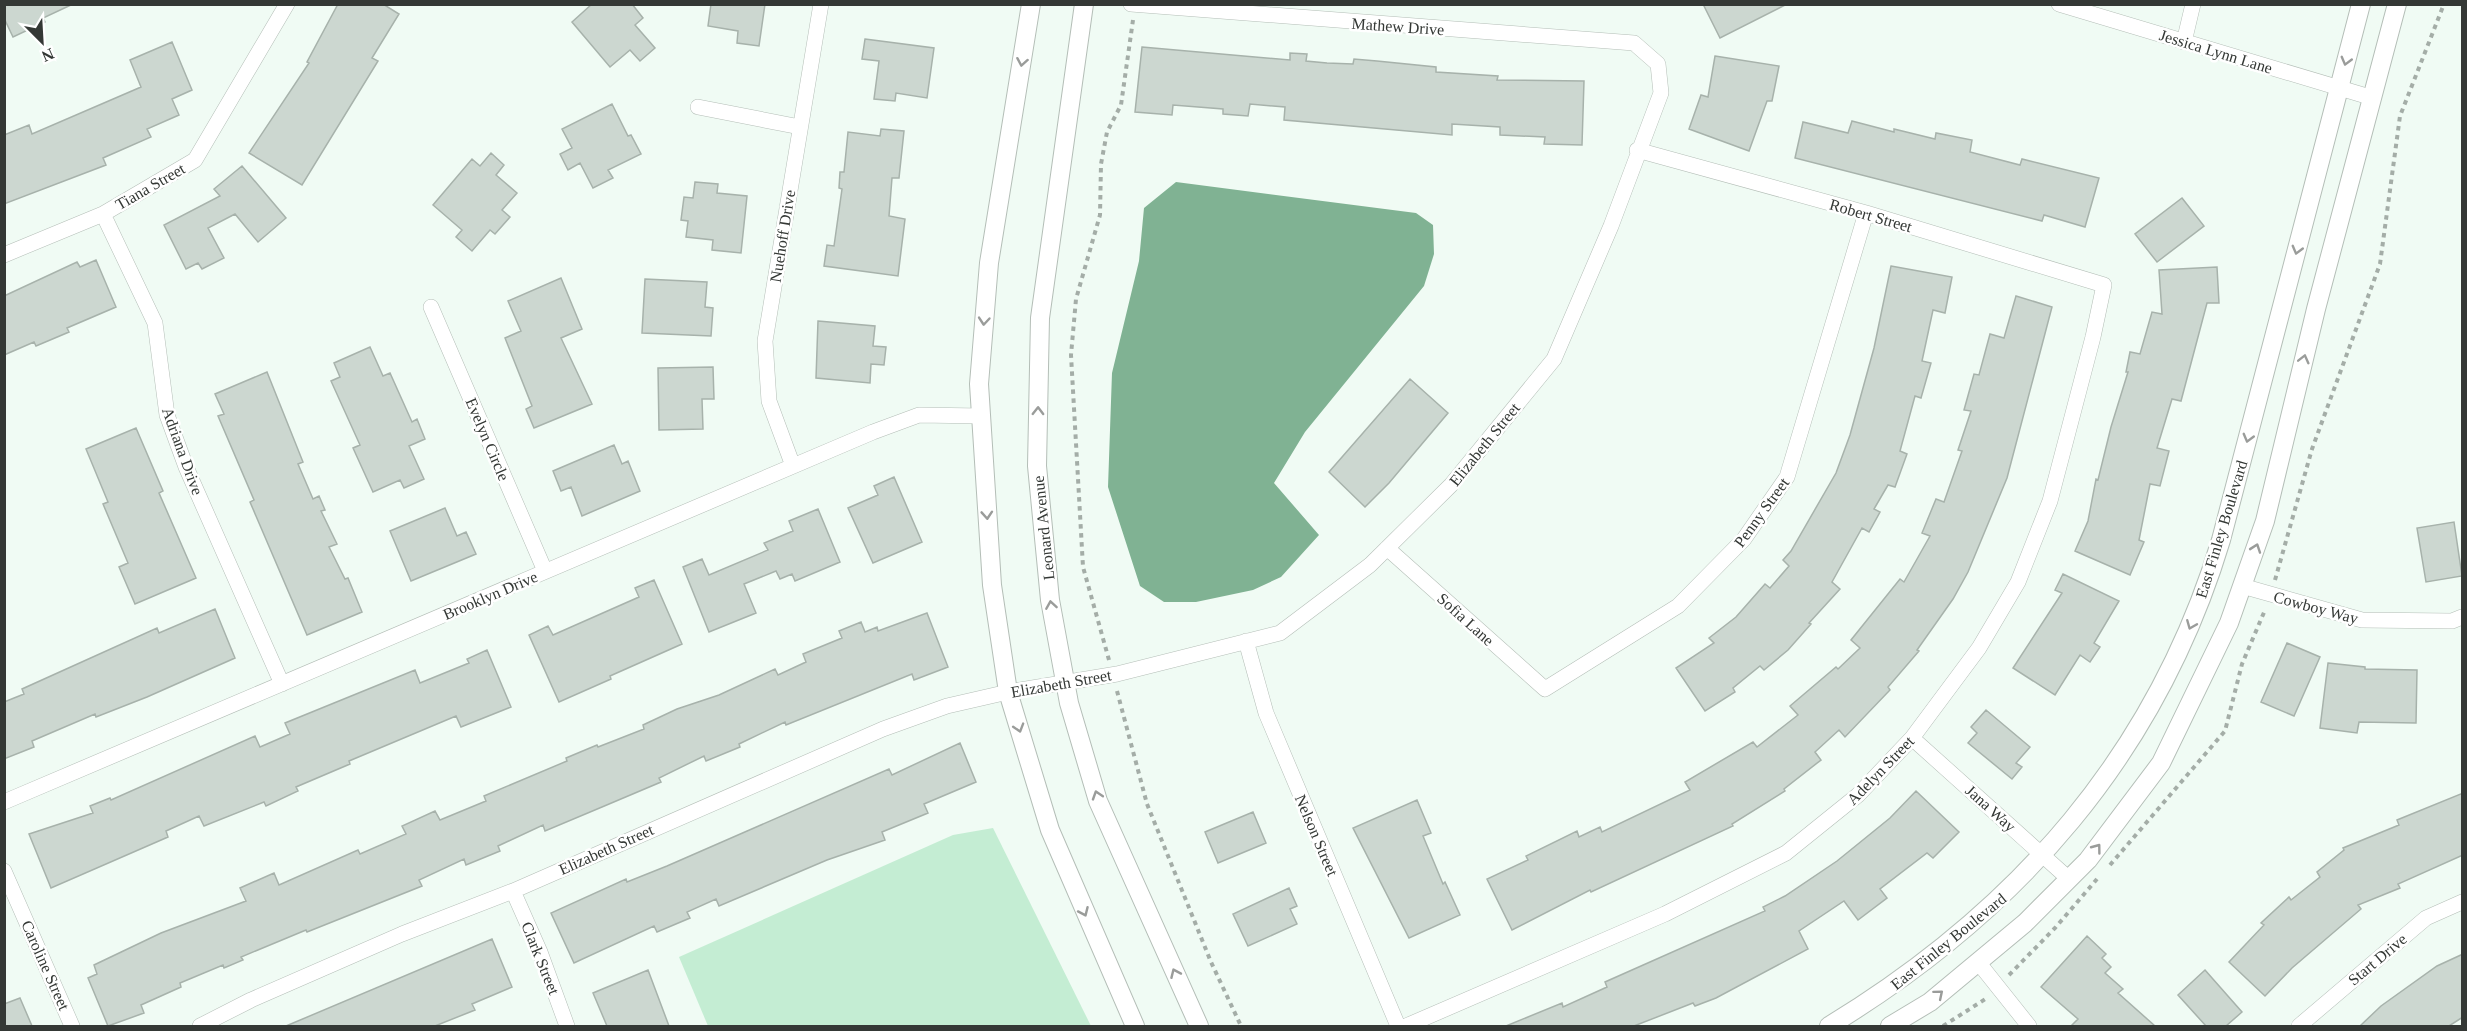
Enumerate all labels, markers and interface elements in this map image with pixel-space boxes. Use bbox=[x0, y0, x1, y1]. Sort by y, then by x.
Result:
north arrow bbox=[12, 12, 72, 72]
street label: Mathew Drive bbox=[1351, 15, 1445, 38]
street label: Jessica Lynn Lane bbox=[2157, 26, 2274, 78]
text: N bbox=[39, 45, 57, 66]
one-way arrow bbox=[2341, 56, 2354, 66]
one-way arrow bbox=[1016, 57, 1029, 67]
street label: Tiana Street bbox=[113, 160, 188, 213]
street label: Nuehoff Drive bbox=[767, 189, 798, 284]
street label: Robert Street bbox=[1828, 196, 1915, 235]
one-way arrow bbox=[2292, 244, 2304, 255]
one-way arrow bbox=[978, 316, 991, 325]
one-way arrow bbox=[2297, 354, 2310, 364]
street label: Evelyn Circle bbox=[462, 395, 513, 484]
street label: Elizabeth Street bbox=[1446, 399, 1523, 489]
street label: Adriana Drive bbox=[159, 405, 206, 497]
one-way arrow bbox=[1032, 407, 1044, 416]
one-way arrow bbox=[2242, 433, 2255, 443]
street label: East Finley Boulevard bbox=[2192, 458, 2251, 600]
street label: Penny Street bbox=[1731, 474, 1793, 551]
street label: Leonard Avenue bbox=[1030, 475, 1057, 581]
one-way arrow bbox=[980, 511, 993, 520]
one-way arrow bbox=[2248, 543, 2261, 553]
street label: Brooklyn Drive bbox=[440, 568, 540, 624]
street label: Cowboy Way bbox=[2271, 588, 2360, 628]
street label: Sofia Lane bbox=[1434, 590, 1497, 649]
one-way arrow bbox=[1046, 601, 1058, 610]
one-way arrow bbox=[2186, 618, 2198, 629]
street label: Elizabeth Street bbox=[1010, 666, 1113, 701]
one-way arrow bbox=[1012, 722, 1024, 733]
street label: Adelyn Street bbox=[1844, 732, 1918, 809]
street label: Jana Way bbox=[1962, 782, 2019, 836]
one-way arrow bbox=[1091, 790, 1104, 801]
street label: Nelson Street bbox=[1292, 792, 1342, 879]
street label: Elizabeth Street bbox=[556, 821, 657, 878]
one-way arrow bbox=[2090, 844, 2101, 855]
street label: East Finley Boulevard bbox=[1887, 890, 2010, 994]
one-way arrow bbox=[1076, 906, 1088, 917]
street label: Caroline Street bbox=[18, 918, 73, 1013]
street label: Clark Street bbox=[518, 919, 563, 998]
street label: Start Drive bbox=[2345, 930, 2410, 989]
one-way arrow bbox=[1171, 969, 1183, 980]
one-way arrow bbox=[1932, 991, 1943, 1002]

